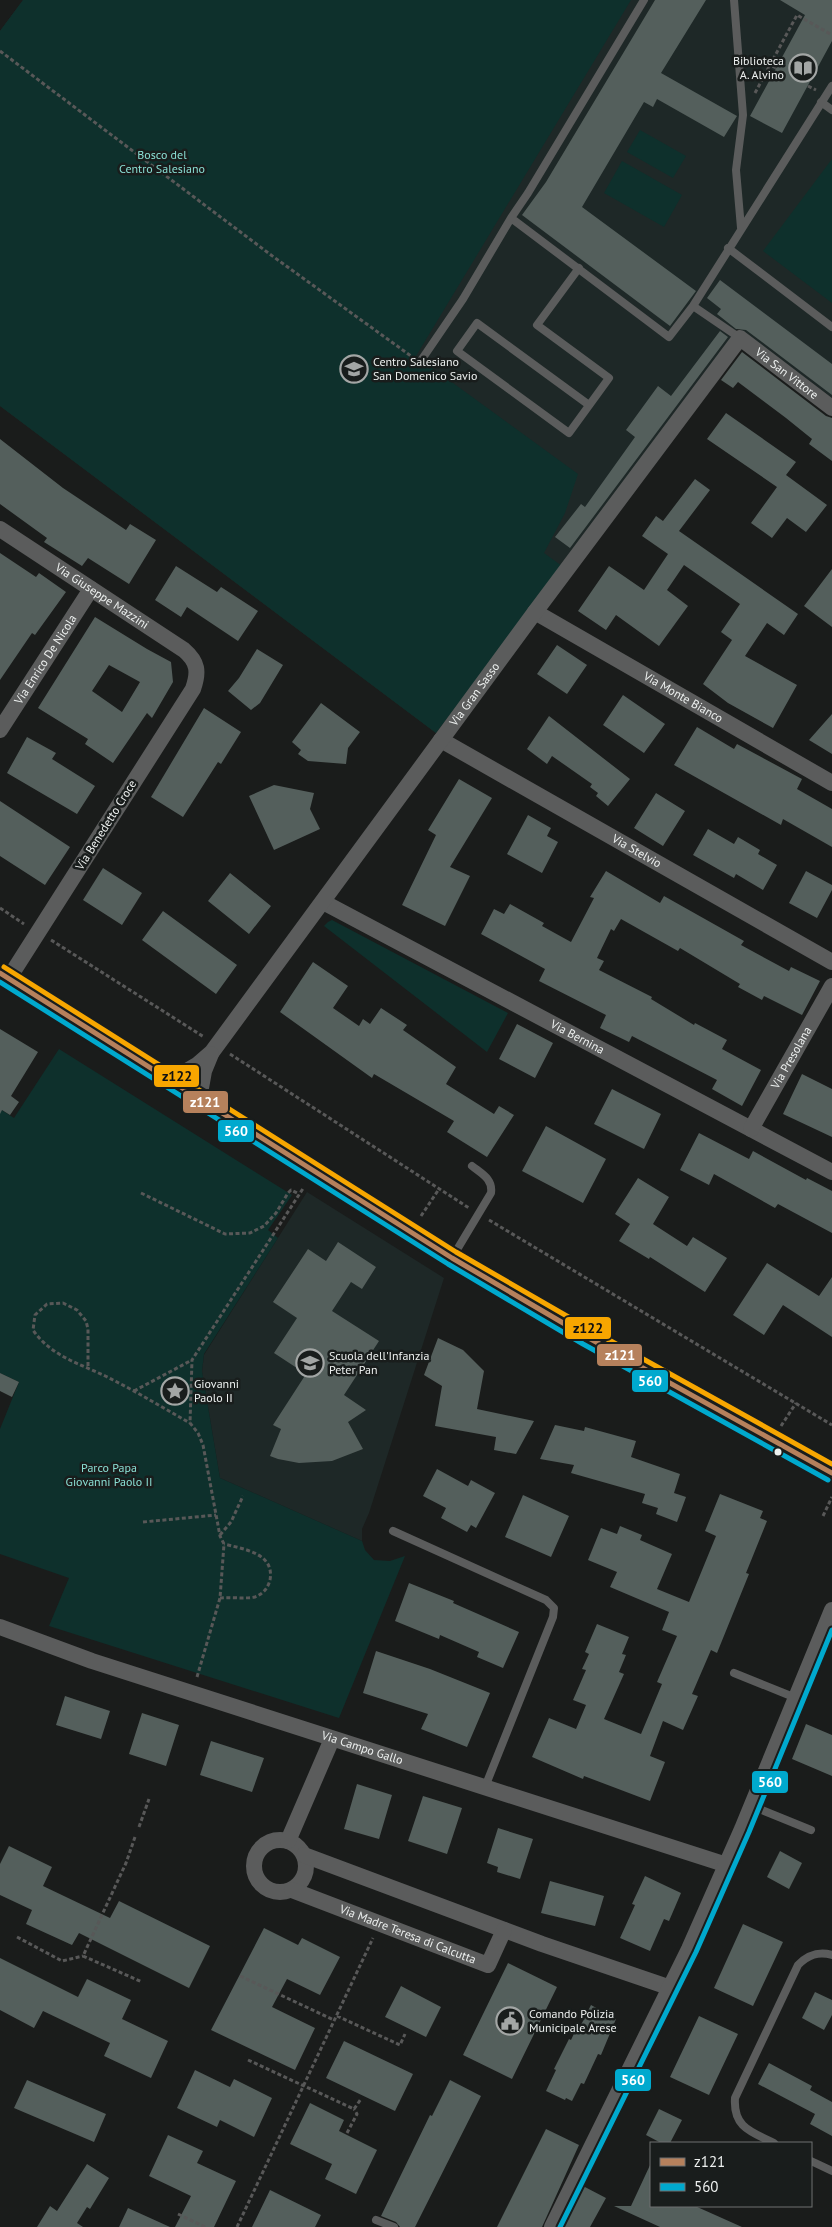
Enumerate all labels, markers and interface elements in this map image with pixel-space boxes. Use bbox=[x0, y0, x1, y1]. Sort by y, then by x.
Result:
place label: Biblioteca A. Alvino bbox=[733, 53, 784, 82]
library icon: Biblioteca A. Alvino bbox=[788, 53, 818, 83]
park label: Bosco del Centro Salesiano bbox=[119, 147, 205, 176]
street label: Via San Vittore bbox=[752, 344, 822, 402]
school or university icon: Centro Salesiano San Domenico Savio bbox=[339, 354, 369, 384]
place label: Centro Salesiano San Domenico Savio bbox=[373, 354, 478, 383]
street label: Via Giuseppe Mazzini bbox=[52, 559, 152, 632]
street label: Via Enrico De Nicola bbox=[10, 611, 80, 708]
street label: Via Gran Sasso bbox=[445, 659, 503, 730]
street label: Via Monte Bianco bbox=[640, 668, 726, 726]
street label: Via Benedetto Croce bbox=[71, 777, 139, 873]
street label: Via Stelvio bbox=[609, 830, 664, 871]
street label: Via Bernina bbox=[547, 1016, 607, 1057]
street label: Via Presolana bbox=[767, 1024, 815, 1092]
line badge: z122 bbox=[153, 1064, 200, 1088]
text: z122 bbox=[162, 1067, 192, 1085]
line badge: z121 bbox=[182, 1090, 229, 1114]
text: z121 bbox=[190, 1093, 220, 1111]
line badge: 560 bbox=[217, 1119, 255, 1143]
text: 560 bbox=[224, 1122, 248, 1140]
line badge: z122 bbox=[564, 1316, 612, 1340]
text: z122 bbox=[573, 1319, 603, 1337]
line badge: z121 bbox=[596, 1343, 643, 1367]
text: z121 bbox=[605, 1346, 635, 1364]
school or university icon: Scuola dell'Infanzia Peter Pan bbox=[295, 1348, 325, 1378]
place label: Scuola dell'Infanzia Peter Pan bbox=[329, 1348, 430, 1377]
line badge: 560 bbox=[631, 1369, 669, 1393]
text: 560 bbox=[638, 1372, 662, 1390]
place icon: Giovanni Paolo II bbox=[160, 1376, 190, 1406]
place label: Giovanni Paolo II bbox=[194, 1376, 239, 1405]
unlabelled marker bbox=[773, 1447, 783, 1457]
park label: Parco Papa Giovanni Paolo II bbox=[66, 1460, 152, 1489]
street label: Via Campo Gallo bbox=[319, 1727, 405, 1767]
line badge: 560 bbox=[751, 1770, 789, 1794]
text: 560 bbox=[758, 1773, 782, 1791]
street label: Via Madre Teresa di Calcutta bbox=[337, 1901, 478, 1967]
public building icon: Comando Polizia Municipale Arese bbox=[495, 2006, 525, 2036]
place label: Comando Polizia Municipale Arese bbox=[529, 2006, 617, 2035]
line badge: 560 bbox=[614, 2068, 652, 2092]
text: 560 bbox=[621, 2071, 645, 2089]
legend bbox=[650, 2142, 812, 2207]
text: z121 bbox=[694, 2152, 725, 2171]
text: 560 bbox=[694, 2177, 719, 2196]

